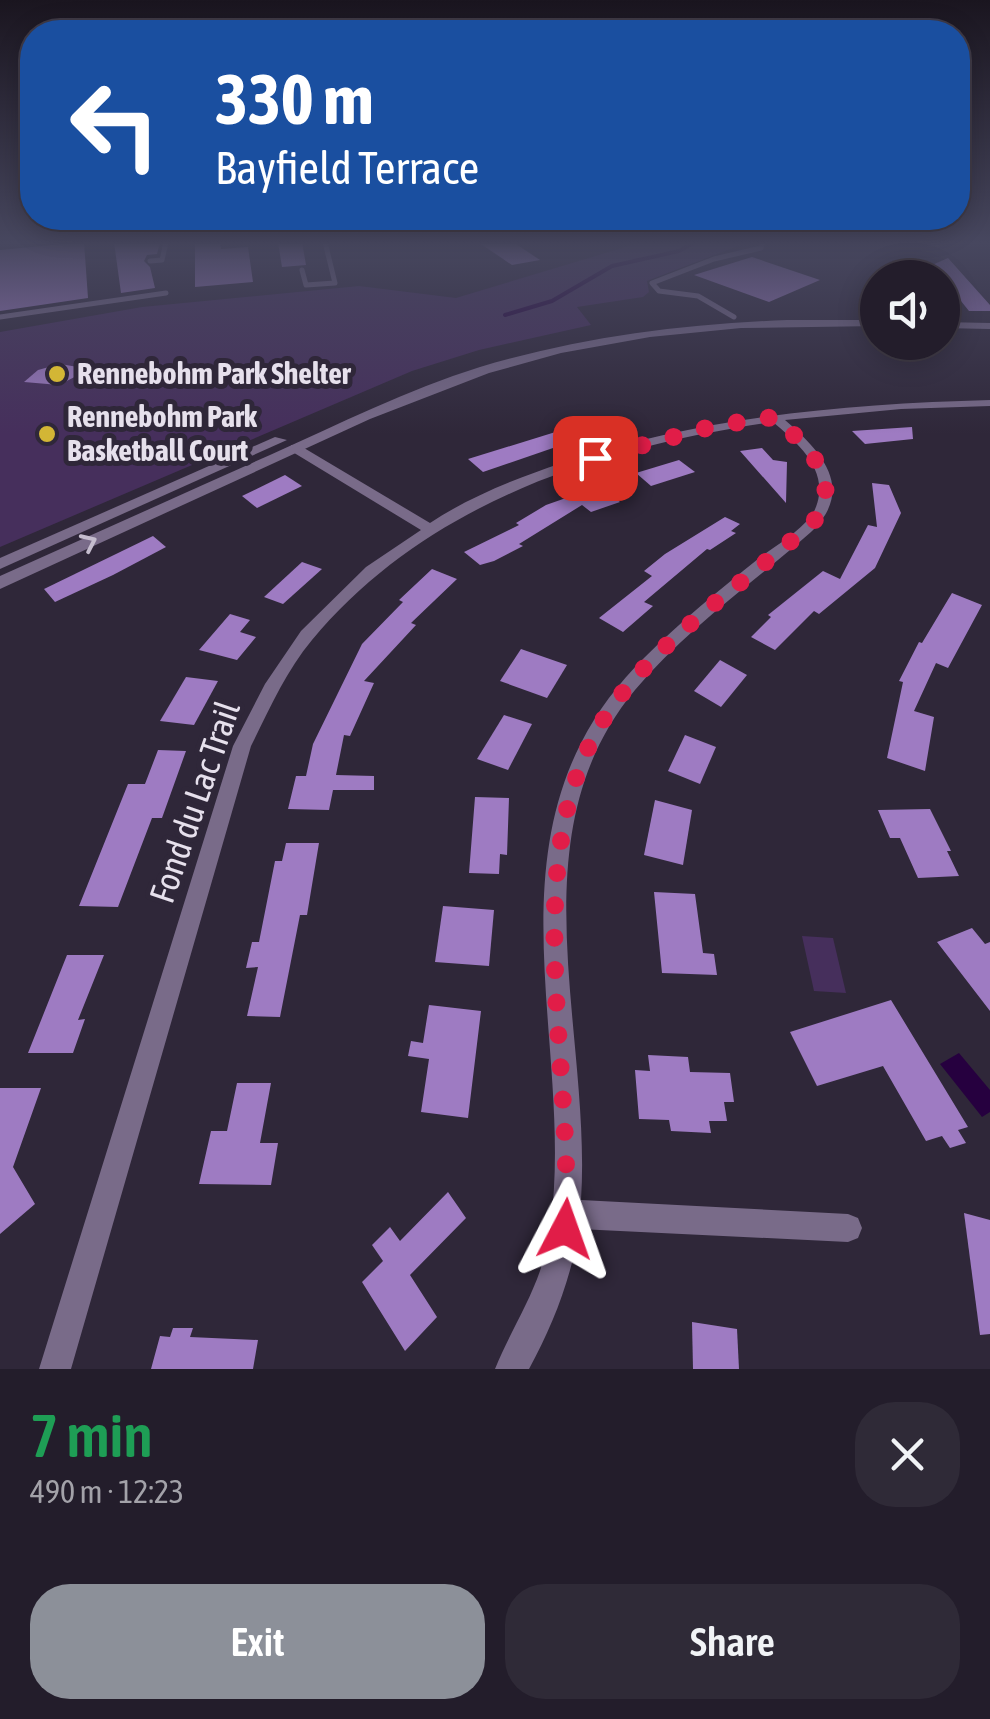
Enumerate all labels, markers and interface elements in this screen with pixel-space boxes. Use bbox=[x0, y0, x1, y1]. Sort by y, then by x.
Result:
text: 330 m bbox=[215, 59, 374, 139]
icon: left bbox=[50, 60, 180, 190]
text: Bayfield Terrace bbox=[215, 142, 479, 194]
map controls bbox=[860, 260, 960, 360]
button: sound bbox=[860, 260, 960, 360]
place label: Rennebohm Park Shelter bbox=[77, 356, 352, 390]
marker: Rennebohm Park Shelter bbox=[46, 363, 68, 385]
place label: Rennebohm Park Basketball Court bbox=[67, 399, 258, 467]
pin bbox=[553, 416, 638, 501]
marker: Rennebohm Park Basketball Court bbox=[36, 423, 58, 445]
icon: arrive bbox=[568, 431, 623, 486]
one-way arrow bbox=[79, 535, 97, 555]
street label: Fond du Lac Trail bbox=[141, 696, 247, 908]
position arrow bbox=[513, 1177, 617, 1281]
text: 7 min bbox=[30, 1401, 153, 1470]
button: close bbox=[855, 1402, 960, 1507]
text: 490 m · 12:23 bbox=[30, 1473, 184, 1510]
button: Exit bbox=[30, 1584, 485, 1699]
button: Share bbox=[505, 1584, 960, 1699]

